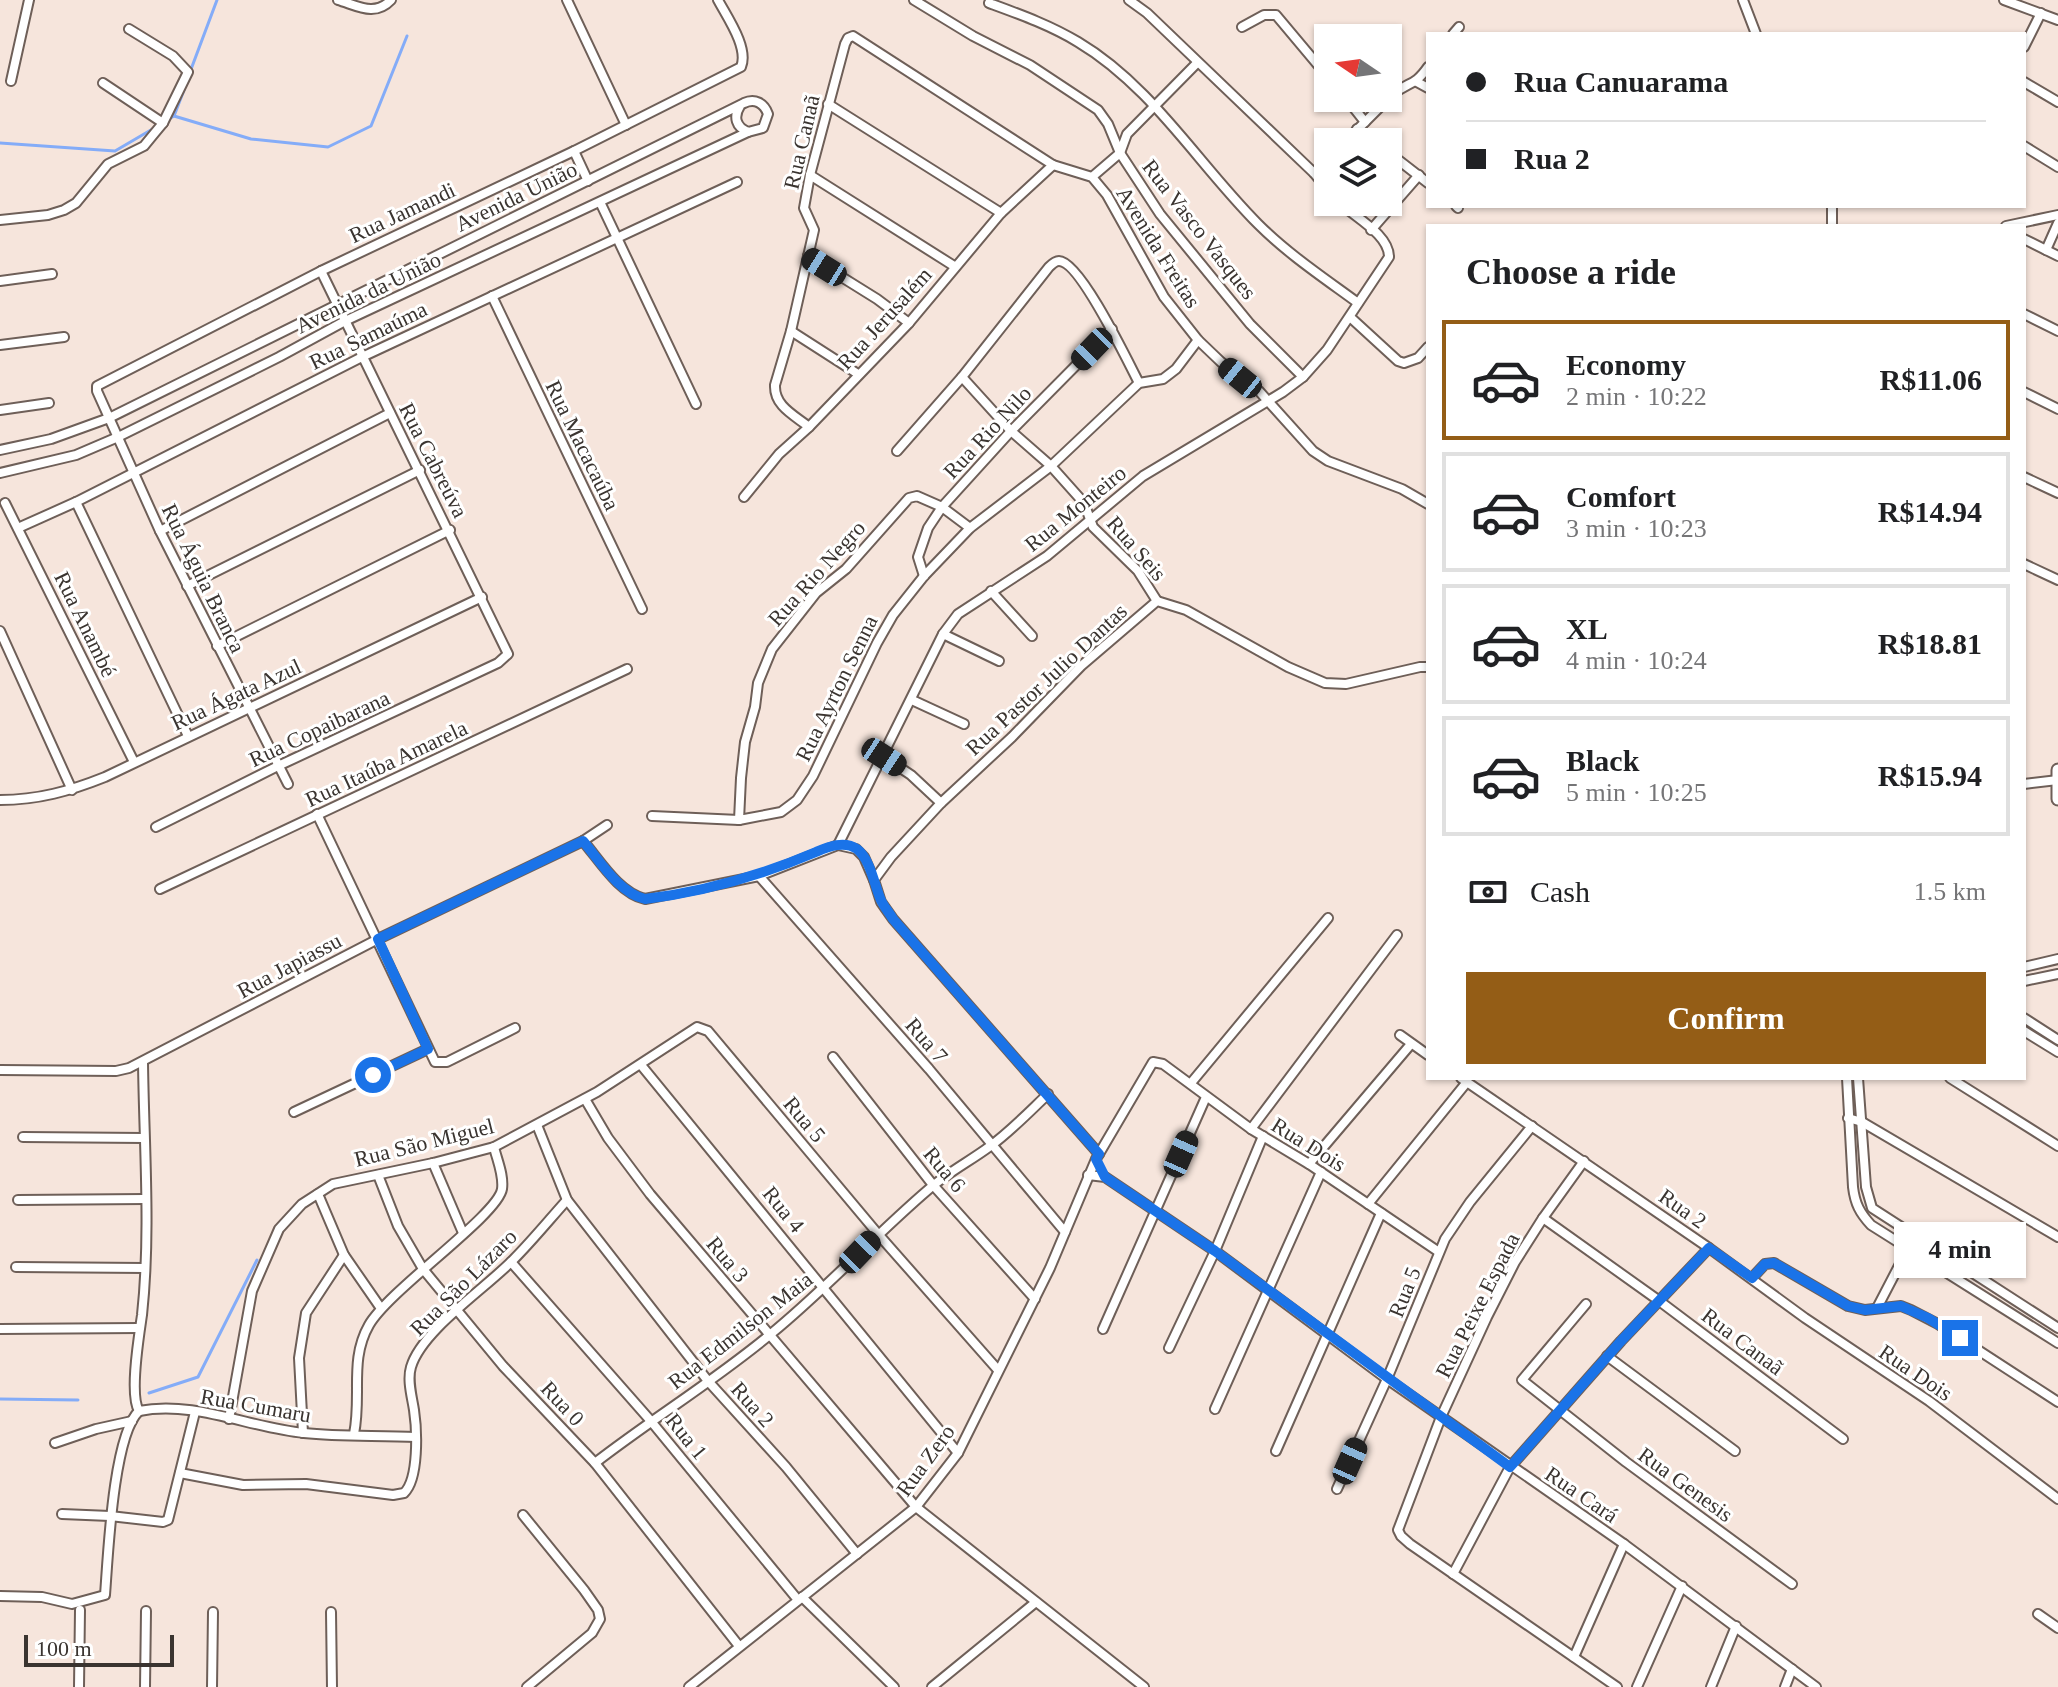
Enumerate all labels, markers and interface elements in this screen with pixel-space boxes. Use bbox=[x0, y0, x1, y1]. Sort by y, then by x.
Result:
north arrow bbox=[1314, 24, 1402, 112]
map controls bbox=[1314, 24, 1402, 216]
text: Rua Canuarama bbox=[1514, 65, 1728, 98]
street label: Rua Canaã bbox=[779, 92, 825, 192]
button: layers bbox=[1314, 128, 1402, 216]
text: Rua 2 bbox=[1514, 142, 1590, 175]
street label: Rua Vasco Vasques bbox=[1137, 155, 1262, 304]
street label: Avenida União bbox=[451, 156, 581, 237]
street label: Rua Jamandi bbox=[345, 177, 459, 248]
street label: Avenida Freitas bbox=[1111, 182, 1206, 313]
car bbox=[797, 244, 851, 290]
street label: Avenida da União bbox=[292, 246, 445, 338]
text: Choose a ride bbox=[1466, 252, 1676, 292]
street label: Rua Jerusalém bbox=[832, 262, 937, 375]
street label: Rua Samaúma bbox=[305, 296, 431, 375]
car bbox=[1067, 323, 1117, 375]
icon: car bbox=[1470, 344, 1542, 416]
text: Economy bbox=[1566, 348, 1686, 381]
car bbox=[1214, 354, 1266, 402]
text: R$11.06 bbox=[1879, 363, 1982, 396]
street label: Rua Macacaúba bbox=[540, 376, 625, 514]
street label: Rua Rio Nilo bbox=[938, 381, 1037, 484]
text: 2 min · 10:22 bbox=[1566, 382, 1707, 411]
street label: Rua Cabreúva bbox=[394, 399, 473, 522]
street label: Rua Monteiro bbox=[1020, 460, 1131, 557]
icon: car bbox=[1470, 476, 1542, 548]
text: Comfort bbox=[1566, 480, 1676, 513]
text: R$14.94 bbox=[1878, 495, 1982, 528]
street label: Rua Águia Branca bbox=[157, 500, 251, 657]
street label: Rua Seis bbox=[1102, 511, 1172, 586]
text: 3 min · 10:23 bbox=[1566, 514, 1707, 543]
street label: Rua Rio Negro bbox=[763, 515, 870, 631]
street label: Rua Anambé bbox=[49, 567, 122, 681]
street label: Rua Pastor Julio Dantas bbox=[961, 598, 1132, 760]
icon: car bbox=[1470, 608, 1542, 680]
street label: Rua Ayrton Senna bbox=[790, 611, 883, 765]
text: XL bbox=[1566, 612, 1608, 645]
text: R$18.81 bbox=[1878, 627, 1982, 660]
text: 4 min · 10:24 bbox=[1566, 646, 1707, 675]
street label: Rua Ágata Azul bbox=[167, 653, 305, 735]
street label: Rua Copaibarana bbox=[245, 685, 394, 772]
street label: Rua Itaúba Amarela bbox=[301, 715, 471, 812]
car bbox=[857, 734, 911, 780]
icon: car bbox=[1470, 740, 1542, 812]
text: Black bbox=[1566, 744, 1639, 777]
text: R$15.94 bbox=[1878, 759, 1982, 792]
text: 5 min · 10:25 bbox=[1566, 778, 1707, 807]
icon: cash bbox=[1466, 870, 1510, 914]
text: Cash bbox=[1530, 875, 1590, 908]
text: 1.5 km bbox=[1914, 877, 1986, 906]
street label: Rua Japiassu bbox=[233, 928, 346, 1003]
button: Confirm bbox=[1466, 972, 1986, 1064]
street label: Rua 7 bbox=[900, 1013, 953, 1068]
route start bbox=[355, 1057, 391, 1093]
street label: Rua 5 bbox=[778, 1091, 831, 1147]
street label: Rua Dois bbox=[1267, 1112, 1350, 1177]
street label: Rua São Miguel bbox=[352, 1113, 497, 1172]
car bbox=[1160, 1127, 1202, 1181]
street label: Rua 6 bbox=[918, 1141, 971, 1197]
street label: Rua 4 bbox=[758, 1181, 810, 1237]
street label: Rua 2 bbox=[1654, 1183, 1711, 1234]
callout: 4 min bbox=[1894, 1222, 2026, 1278]
street label: Rua São Lázaro bbox=[405, 1224, 522, 1341]
car bbox=[835, 1226, 885, 1278]
street label: Rua Peixe Espada bbox=[1430, 1229, 1525, 1382]
street label: Rua 3 bbox=[701, 1231, 754, 1287]
text: 4 min bbox=[1929, 1235, 1991, 1264]
street label: Rua 5 bbox=[1383, 1263, 1426, 1321]
street label: Rua Edmilson Maia bbox=[663, 1266, 818, 1394]
street label: Rua Canaã bbox=[1697, 1303, 1789, 1380]
route end bbox=[1942, 1320, 1978, 1356]
street label: Rua Dois bbox=[1875, 1339, 1957, 1406]
street label: Rua 0 bbox=[536, 1376, 589, 1431]
street label: Rua 2 bbox=[726, 1377, 779, 1432]
street label: Rua Cumaru bbox=[199, 1383, 313, 1428]
street label: Rua 1 bbox=[661, 1408, 713, 1464]
street label: Rua Zero bbox=[891, 1420, 960, 1501]
car bbox=[1329, 1434, 1371, 1488]
street label: Rua Genesis bbox=[1634, 1442, 1738, 1527]
street label: Rua Cará bbox=[1541, 1461, 1623, 1528]
scale bar bbox=[24, 1631, 174, 1667]
text: 100 m bbox=[36, 1636, 92, 1661]

